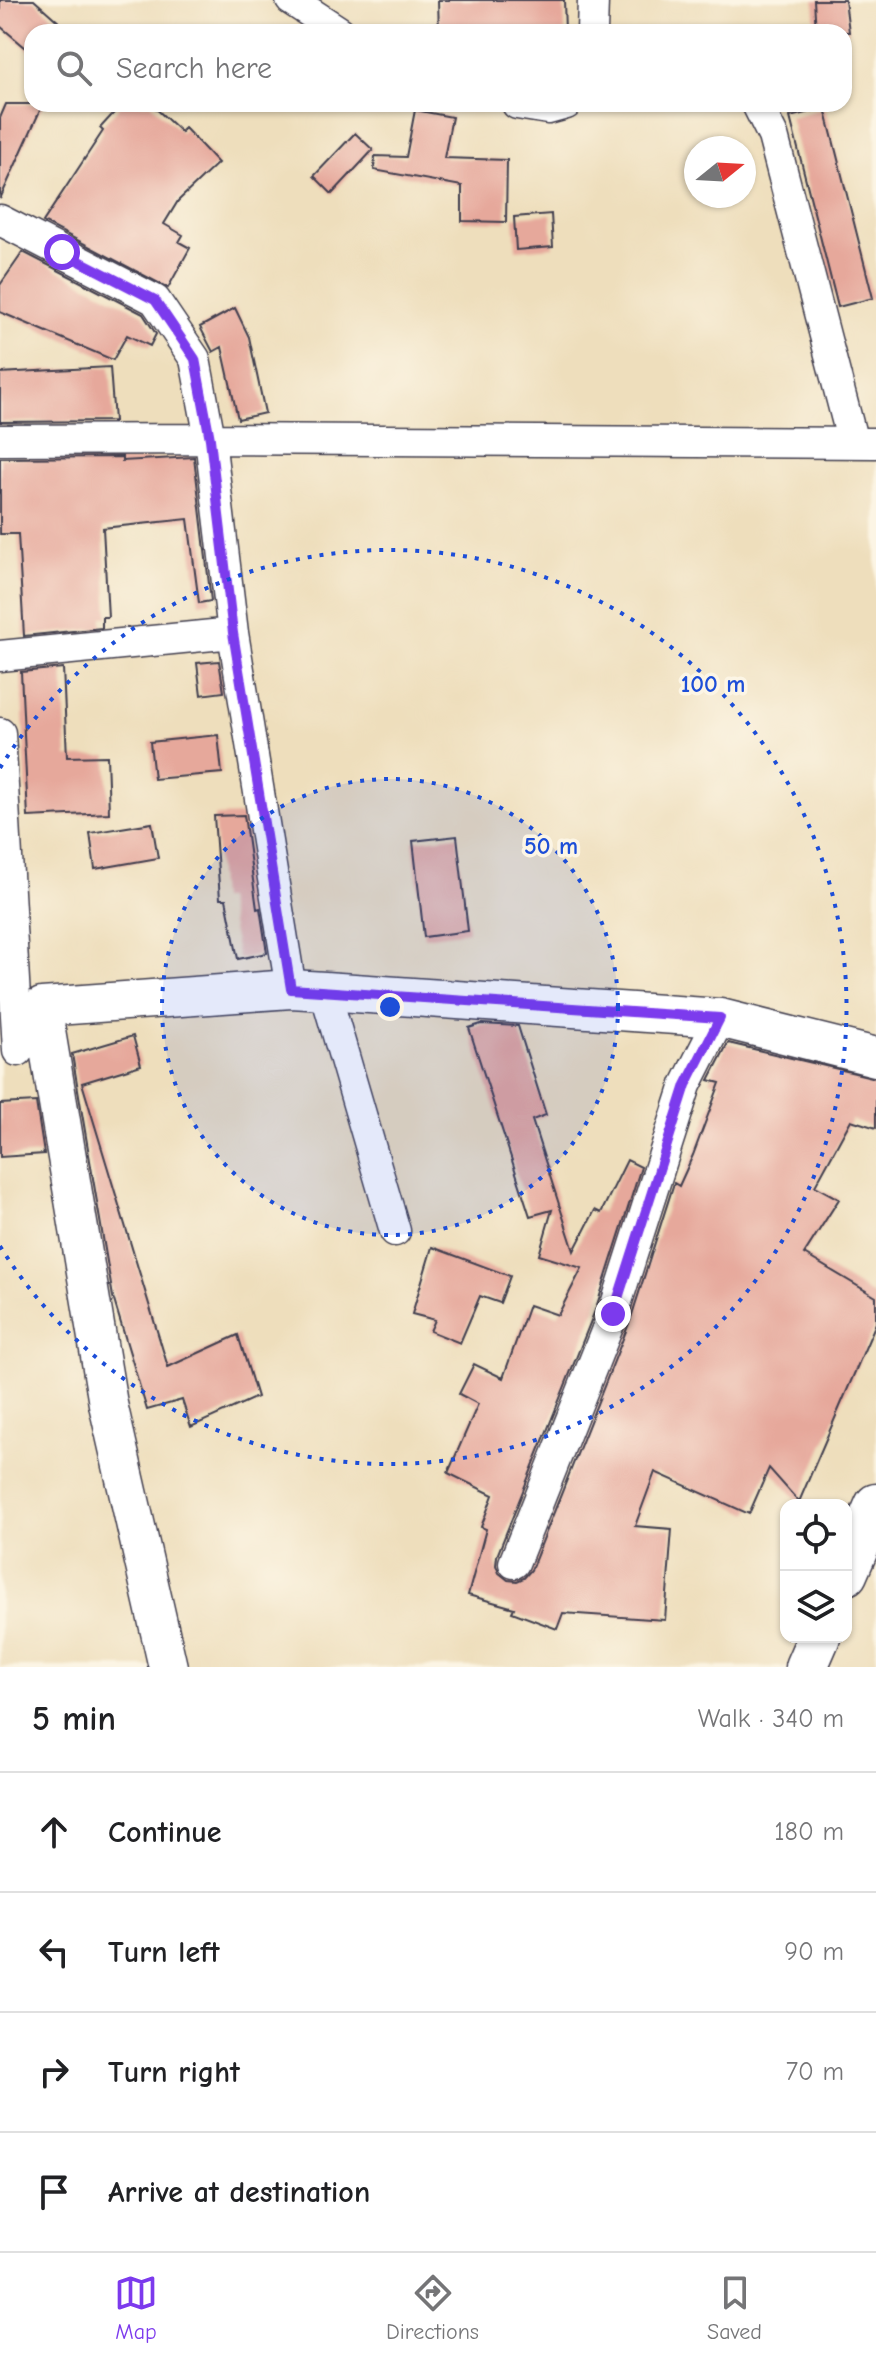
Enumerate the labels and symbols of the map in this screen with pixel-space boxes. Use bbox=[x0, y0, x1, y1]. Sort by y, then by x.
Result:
north arrow bbox=[684, 136, 756, 208]
route start bbox=[44, 234, 80, 270]
text: 100 m bbox=[681, 670, 745, 698]
text: 50 m bbox=[524, 832, 578, 860]
centre of rings bbox=[376, 993, 404, 1021]
route end bbox=[595, 1296, 631, 1332]

